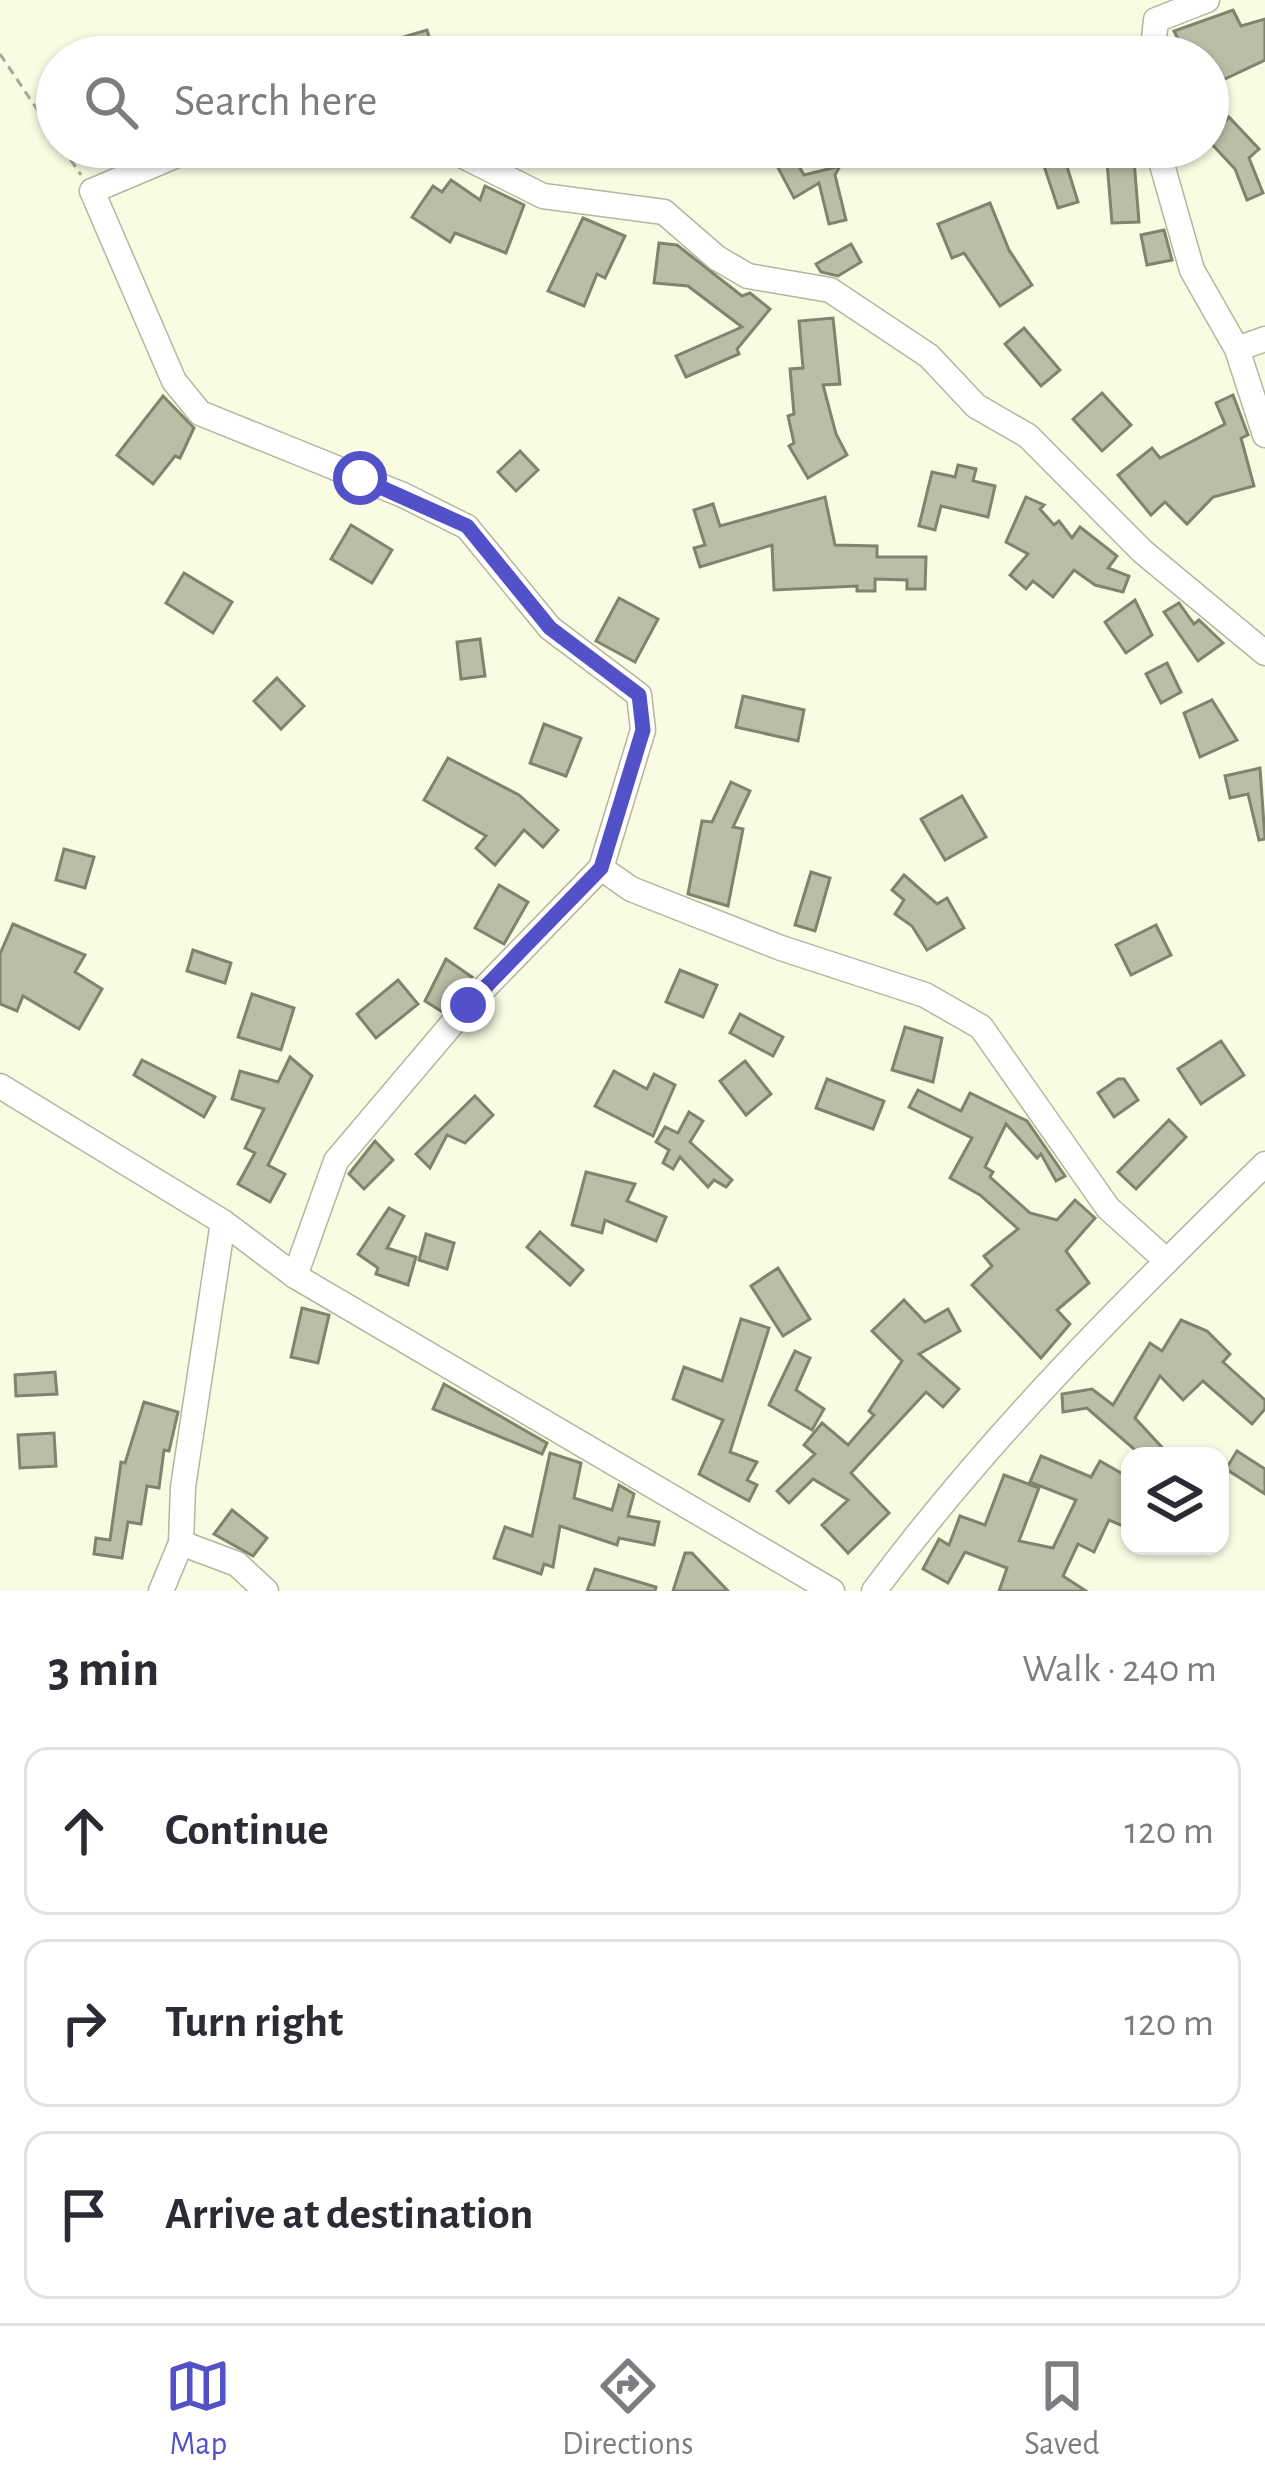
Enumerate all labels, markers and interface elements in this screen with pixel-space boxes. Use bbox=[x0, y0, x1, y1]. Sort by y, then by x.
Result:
search box bbox=[36, 36, 1229, 168]
icon: search bbox=[78, 69, 144, 135]
text: Search here bbox=[174, 79, 377, 124]
route start bbox=[333, 451, 387, 505]
route end bbox=[441, 978, 495, 1032]
map controls bbox=[1121, 1447, 1229, 1555]
button: layers bbox=[1121, 1447, 1229, 1555]
text: 3 min bbox=[48, 1644, 159, 1695]
text: Walk · 240 m bbox=[1022, 1650, 1217, 1689]
icon: ahead bbox=[51, 1798, 117, 1864]
text: Continue bbox=[165, 1808, 329, 1853]
text: 120 m bbox=[1125, 1812, 1214, 1851]
icon: right bbox=[51, 1990, 117, 2056]
text: Turn right bbox=[165, 2000, 343, 2045]
text: 120 m bbox=[1125, 2004, 1214, 2043]
icon: arrive bbox=[51, 2182, 117, 2248]
text: Arrive at destination bbox=[165, 2192, 533, 2237]
tab: Map bbox=[165, 2353, 231, 2465]
tab: Directions bbox=[562, 2353, 693, 2465]
tab: Saved bbox=[1024, 2353, 1100, 2465]

